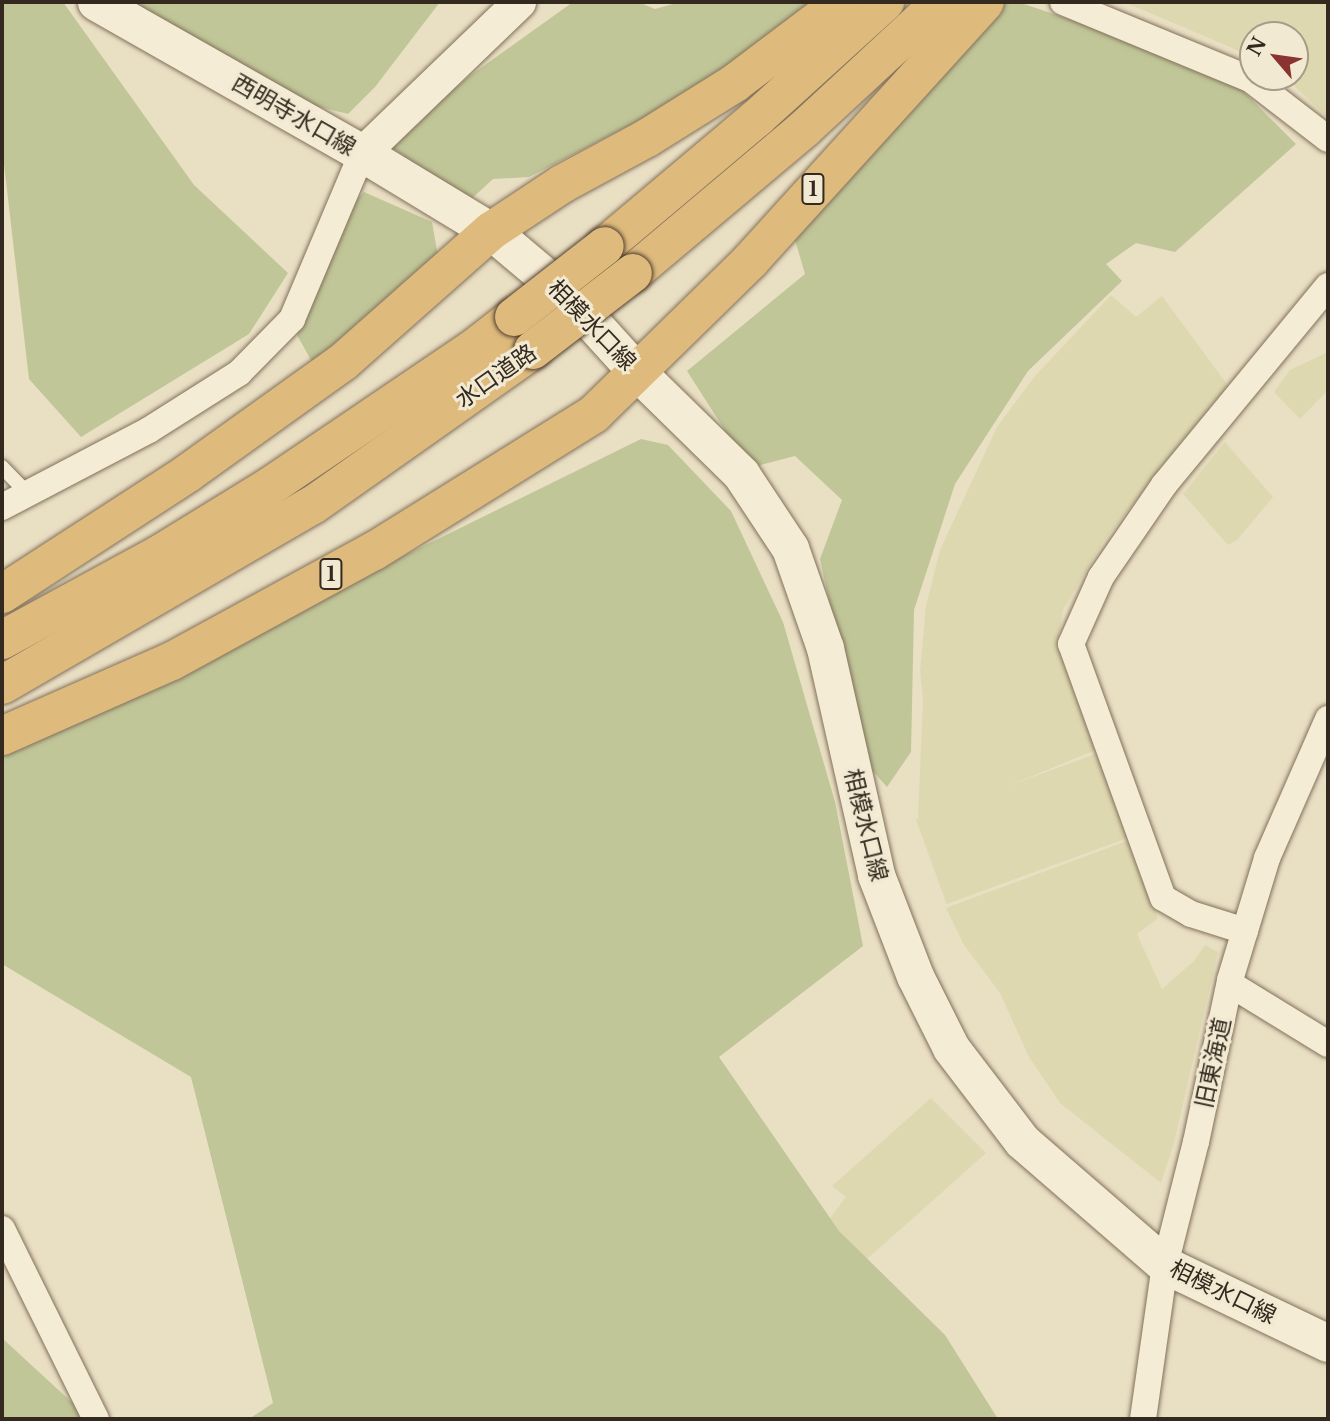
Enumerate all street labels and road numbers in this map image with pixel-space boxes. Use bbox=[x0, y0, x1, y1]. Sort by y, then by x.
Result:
street label: 西明寺水口線 bbox=[227, 69, 361, 161]
road number: 1 bbox=[801, 172, 825, 206]
street label: 相模水口線 bbox=[542, 274, 642, 376]
street label: 水口道路 bbox=[450, 338, 542, 414]
road number: 1 bbox=[319, 556, 343, 592]
street label: 相模水口線 bbox=[839, 766, 893, 884]
street label: 旧東海道 bbox=[1190, 1015, 1236, 1111]
street label: 相模水口線 bbox=[1165, 1254, 1281, 1330]

